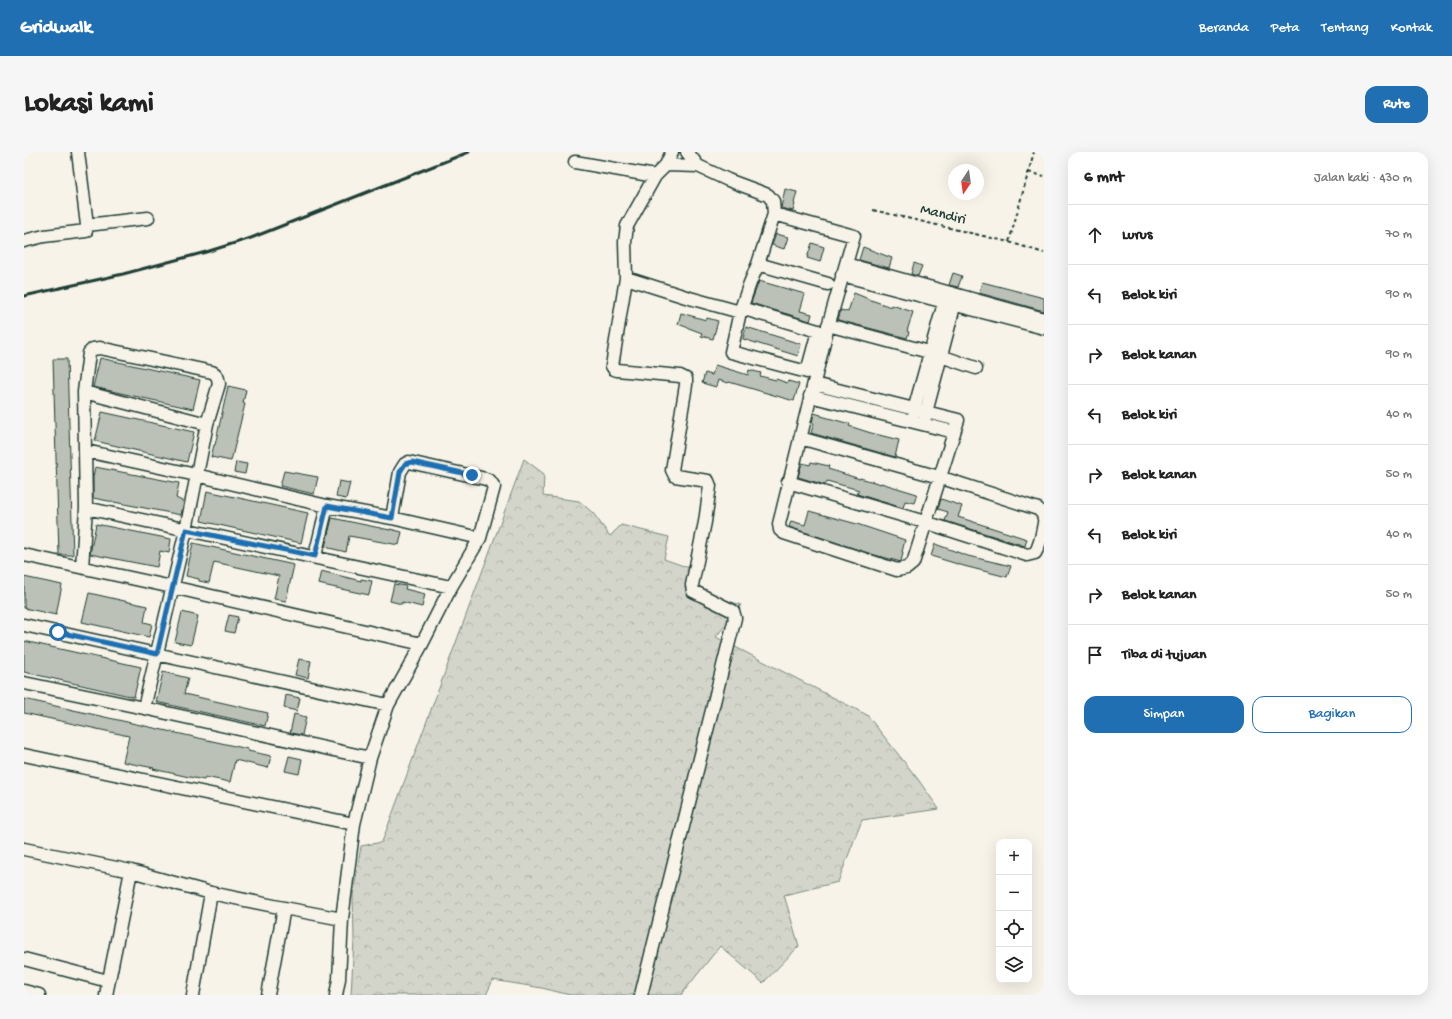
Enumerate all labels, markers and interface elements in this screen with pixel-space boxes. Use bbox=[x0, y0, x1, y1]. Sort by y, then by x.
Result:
text: Gridwalk bbox=[20, 17, 92, 40]
text: Beranda bbox=[1199, 20, 1249, 37]
text: Peta bbox=[1271, 20, 1299, 37]
text: Tentang bbox=[1321, 20, 1369, 37]
text: Kontak bbox=[1391, 20, 1432, 37]
button: Rute bbox=[1365, 86, 1428, 123]
text: Lokasi kami bbox=[24, 88, 154, 121]
north arrow bbox=[948, 164, 984, 200]
text: 6 mnt bbox=[1084, 168, 1124, 188]
text: Jalan kaki · 430 m bbox=[1314, 171, 1412, 186]
street label: Mandiri bbox=[918, 201, 968, 229]
icon: ahead bbox=[1084, 224, 1106, 246]
text: Lurus bbox=[1122, 226, 1152, 244]
text: 70 m bbox=[1386, 227, 1412, 242]
icon: left bbox=[1084, 284, 1106, 306]
text: Belok kiri bbox=[1122, 286, 1177, 304]
text: 90 m bbox=[1386, 287, 1412, 302]
icon: right bbox=[1084, 344, 1106, 366]
text: Belok kanan bbox=[1122, 346, 1196, 364]
text: 90 m bbox=[1386, 347, 1412, 362]
icon: left bbox=[1084, 404, 1106, 426]
text: Belok kiri bbox=[1122, 406, 1177, 424]
text: 40 m bbox=[1386, 407, 1412, 422]
icon: right bbox=[1084, 464, 1106, 486]
route end bbox=[463, 466, 481, 484]
text: Belok kanan bbox=[1122, 466, 1196, 484]
text: 50 m bbox=[1385, 467, 1412, 482]
icon: left bbox=[1084, 524, 1106, 546]
text: Belok kiri bbox=[1122, 526, 1177, 544]
text: 40 m bbox=[1386, 527, 1412, 542]
icon: right bbox=[1084, 584, 1106, 606]
text: Belok kanan bbox=[1122, 586, 1196, 604]
text: 50 m bbox=[1385, 587, 1412, 602]
route start bbox=[49, 623, 67, 641]
icon: arrive bbox=[1084, 644, 1106, 666]
text: Tiba di tujuan bbox=[1122, 646, 1206, 664]
button: Simpan bbox=[1084, 696, 1244, 733]
button: Bagikan bbox=[1252, 696, 1412, 733]
map controls bbox=[996, 839, 1032, 983]
button: + bbox=[996, 839, 1032, 875]
button: − bbox=[996, 875, 1032, 911]
button: locate bbox=[996, 911, 1032, 947]
button: layers bbox=[996, 947, 1032, 983]

